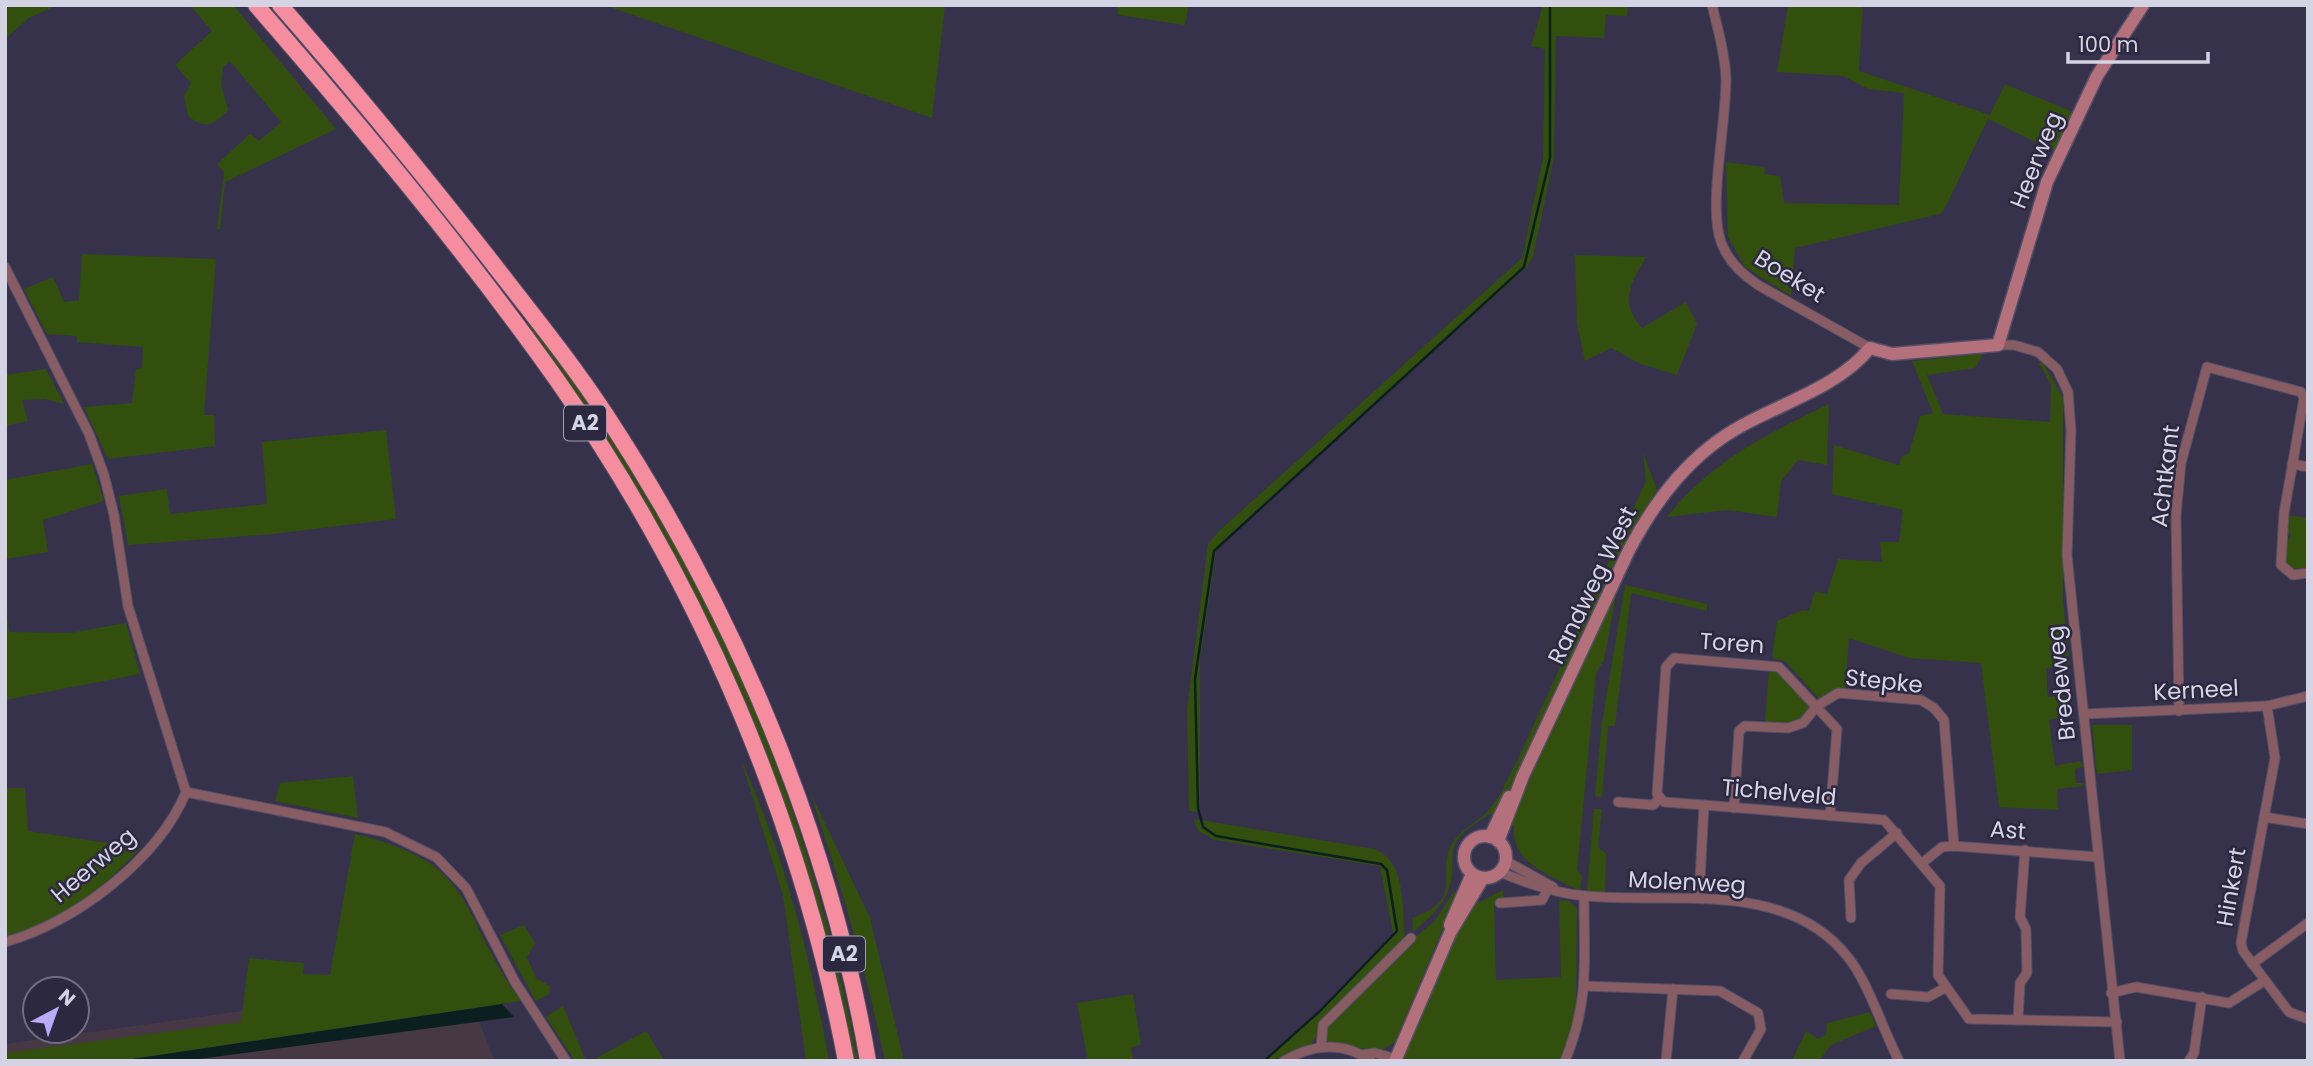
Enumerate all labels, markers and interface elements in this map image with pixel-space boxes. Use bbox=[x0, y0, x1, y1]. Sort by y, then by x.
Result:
scale bar bbox=[2068, 21, 2208, 65]
text: 100 m bbox=[2078, 30, 2138, 59]
street label: Heerweg bbox=[2002, 107, 2070, 213]
street label: Boeket bbox=[1749, 242, 1831, 310]
road number: A2 bbox=[564, 406, 606, 440]
street label: Achtkant bbox=[2143, 423, 2187, 529]
street label: Randweg West bbox=[1540, 501, 1644, 669]
street label: Bredeweg bbox=[2039, 624, 2083, 742]
street label: Toren bbox=[1699, 625, 1765, 661]
street label: Stepke bbox=[1844, 661, 1924, 701]
street label: Kerneel bbox=[2152, 672, 2240, 708]
street label: Tichelveld bbox=[1720, 771, 1838, 813]
street label: Ast bbox=[1989, 813, 2027, 847]
street label: Heerweg bbox=[44, 820, 142, 910]
street label: Hinkert bbox=[2208, 845, 2254, 929]
street label: Molenweg bbox=[1627, 863, 1747, 901]
road number: A2 bbox=[823, 936, 865, 972]
north arrow bbox=[21, 975, 91, 1045]
text: N bbox=[53, 983, 81, 1012]

